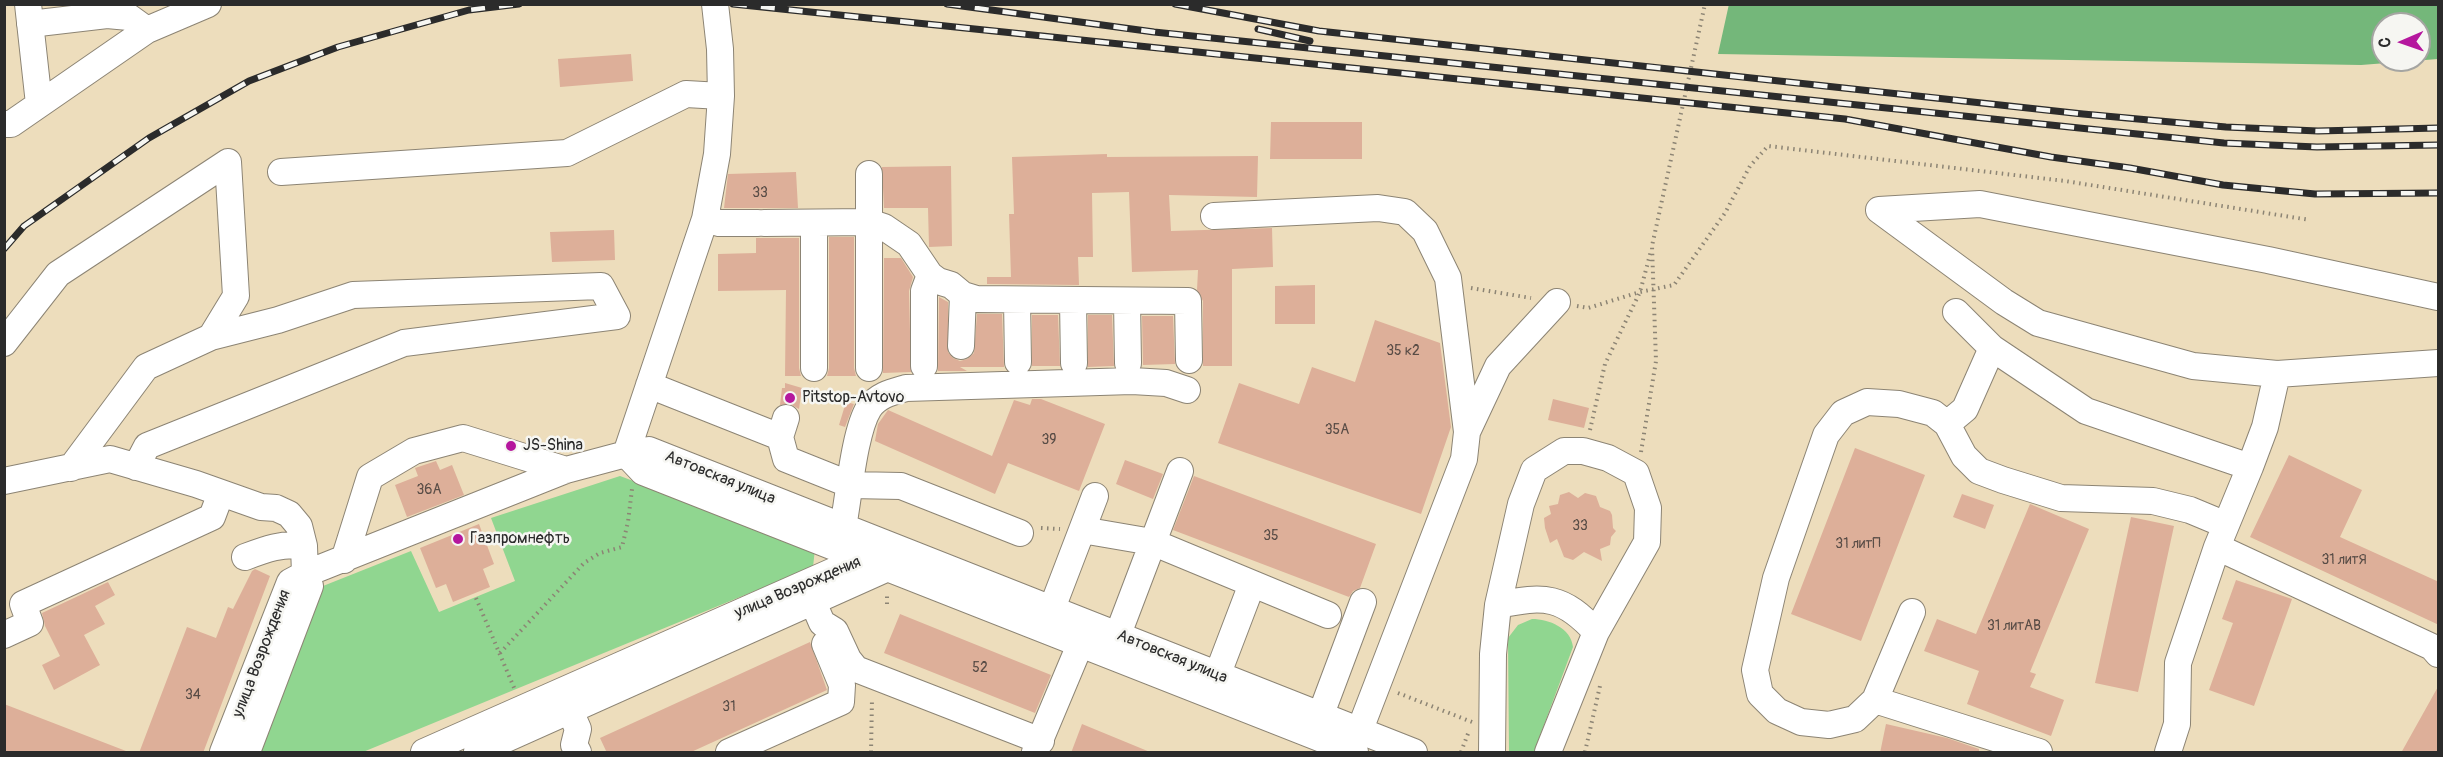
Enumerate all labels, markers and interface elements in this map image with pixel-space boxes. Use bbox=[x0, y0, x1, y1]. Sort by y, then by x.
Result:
north arrow bbox=[2371, 12, 2431, 72]
text: С bbox=[2375, 37, 2395, 48]
house number: 33 bbox=[752, 185, 768, 201]
house number: 35 к2 bbox=[1386, 343, 1420, 359]
place label: Pitstop-Avtovo bbox=[802, 388, 904, 408]
marker: Pitstop-Avtovo bbox=[783, 391, 797, 405]
house number: 35А bbox=[1325, 422, 1349, 438]
house number: 39 bbox=[1041, 432, 1057, 448]
place label: JS-Shina bbox=[523, 436, 583, 456]
marker: JS-Shina bbox=[504, 439, 518, 453]
street label: Автовская улица bbox=[662, 447, 778, 509]
house number: 36А bbox=[416, 482, 442, 498]
house number: 33 bbox=[1572, 518, 1588, 534]
house number: 35 bbox=[1263, 528, 1279, 544]
place label: Газпромнефть bbox=[470, 529, 570, 549]
marker: Газпромнефть bbox=[451, 532, 465, 546]
house number: 31 литП bbox=[1835, 536, 1881, 552]
house number: 31 литЯ bbox=[2321, 552, 2367, 568]
street label: улица Возрождения bbox=[732, 553, 864, 623]
street label: улица Возрождения bbox=[229, 587, 295, 721]
house number: 31 литАВ bbox=[1987, 618, 2041, 634]
street label: Автовская улица bbox=[1114, 626, 1230, 688]
house number: 52 bbox=[972, 660, 988, 676]
house number: 34 bbox=[185, 687, 201, 703]
house number: 31 bbox=[722, 699, 736, 715]

